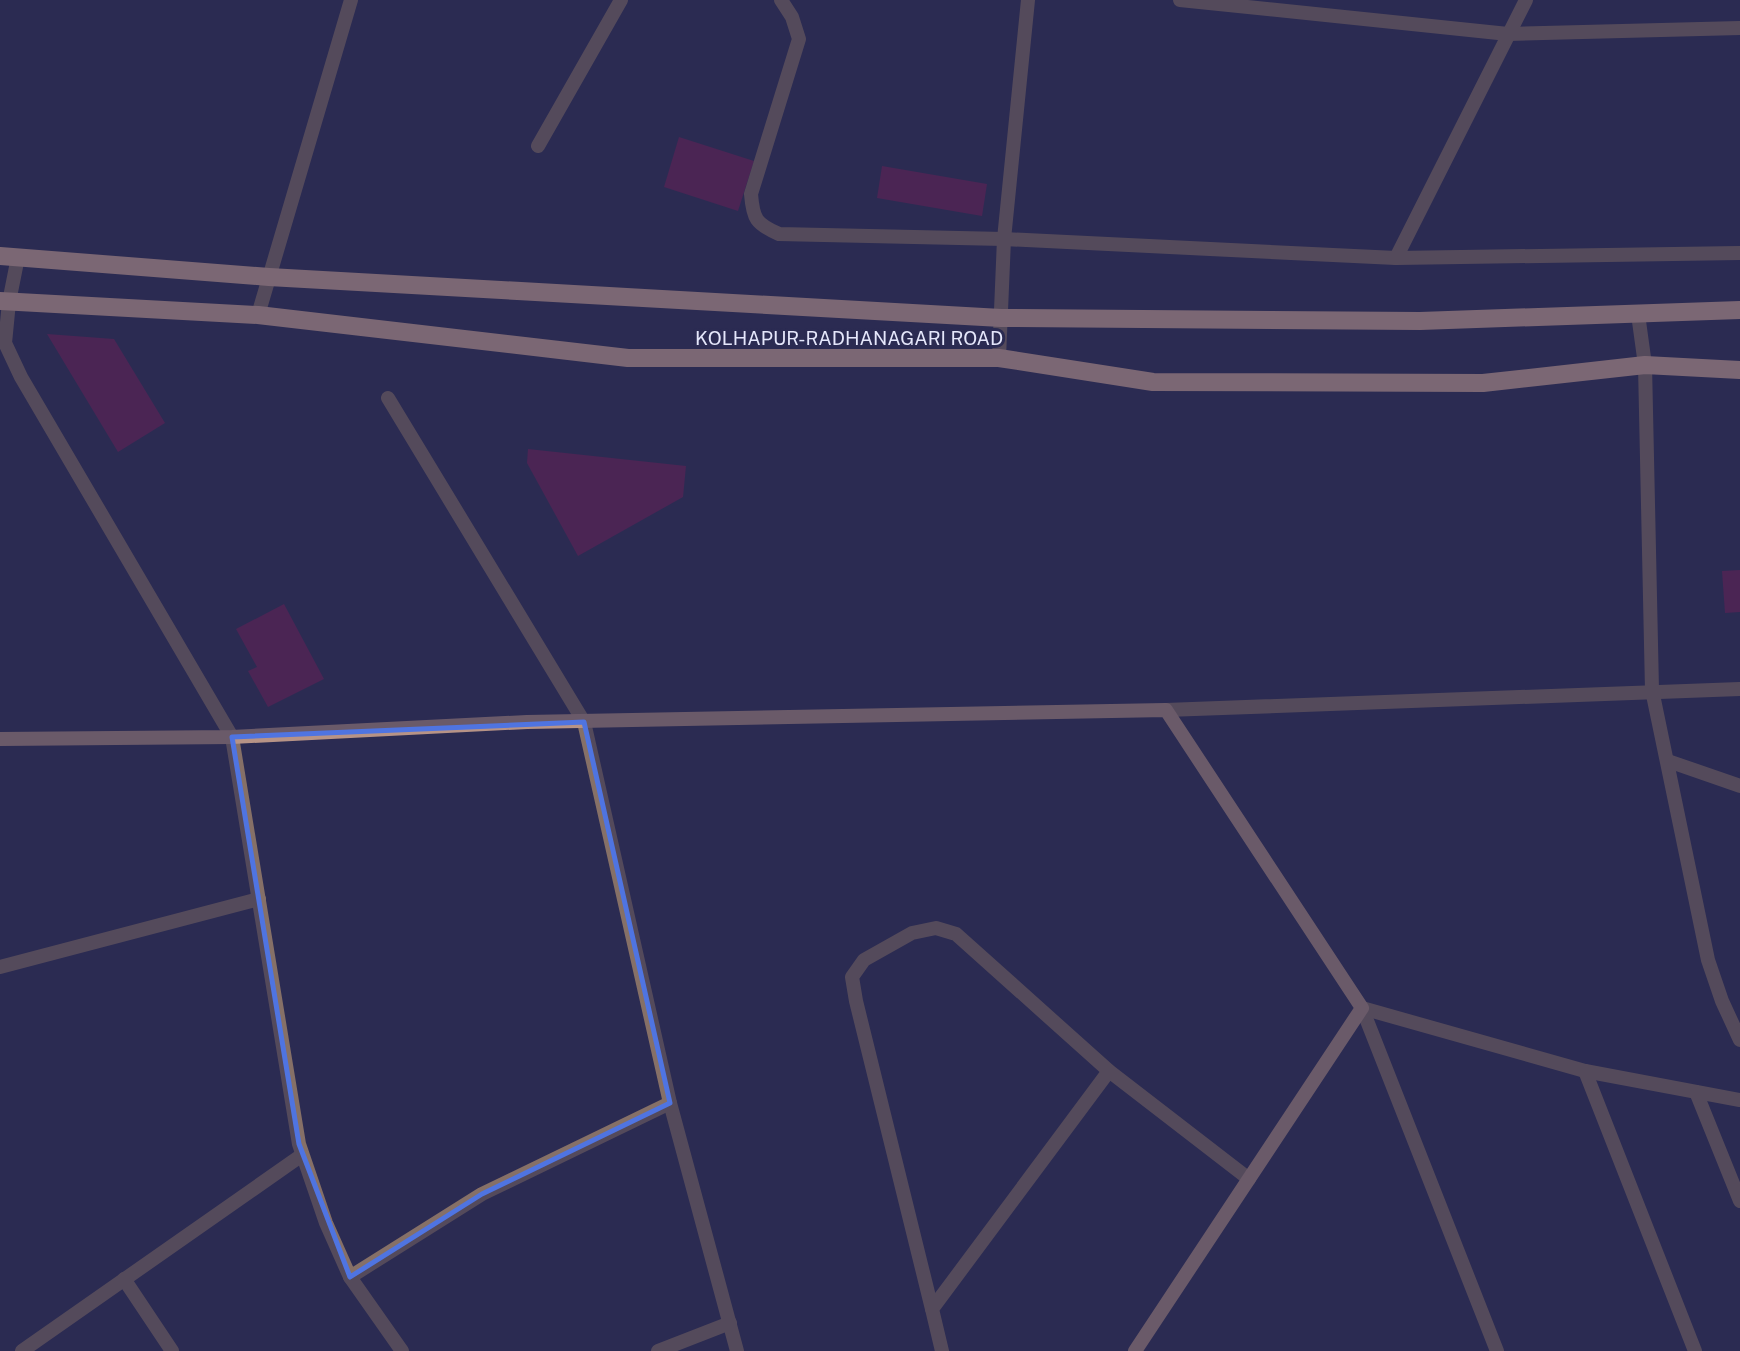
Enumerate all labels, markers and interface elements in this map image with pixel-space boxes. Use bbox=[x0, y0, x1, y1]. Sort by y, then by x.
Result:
street label: KOLHAPUR-RADHANAGARI ROAD bbox=[695, 327, 1003, 349]

